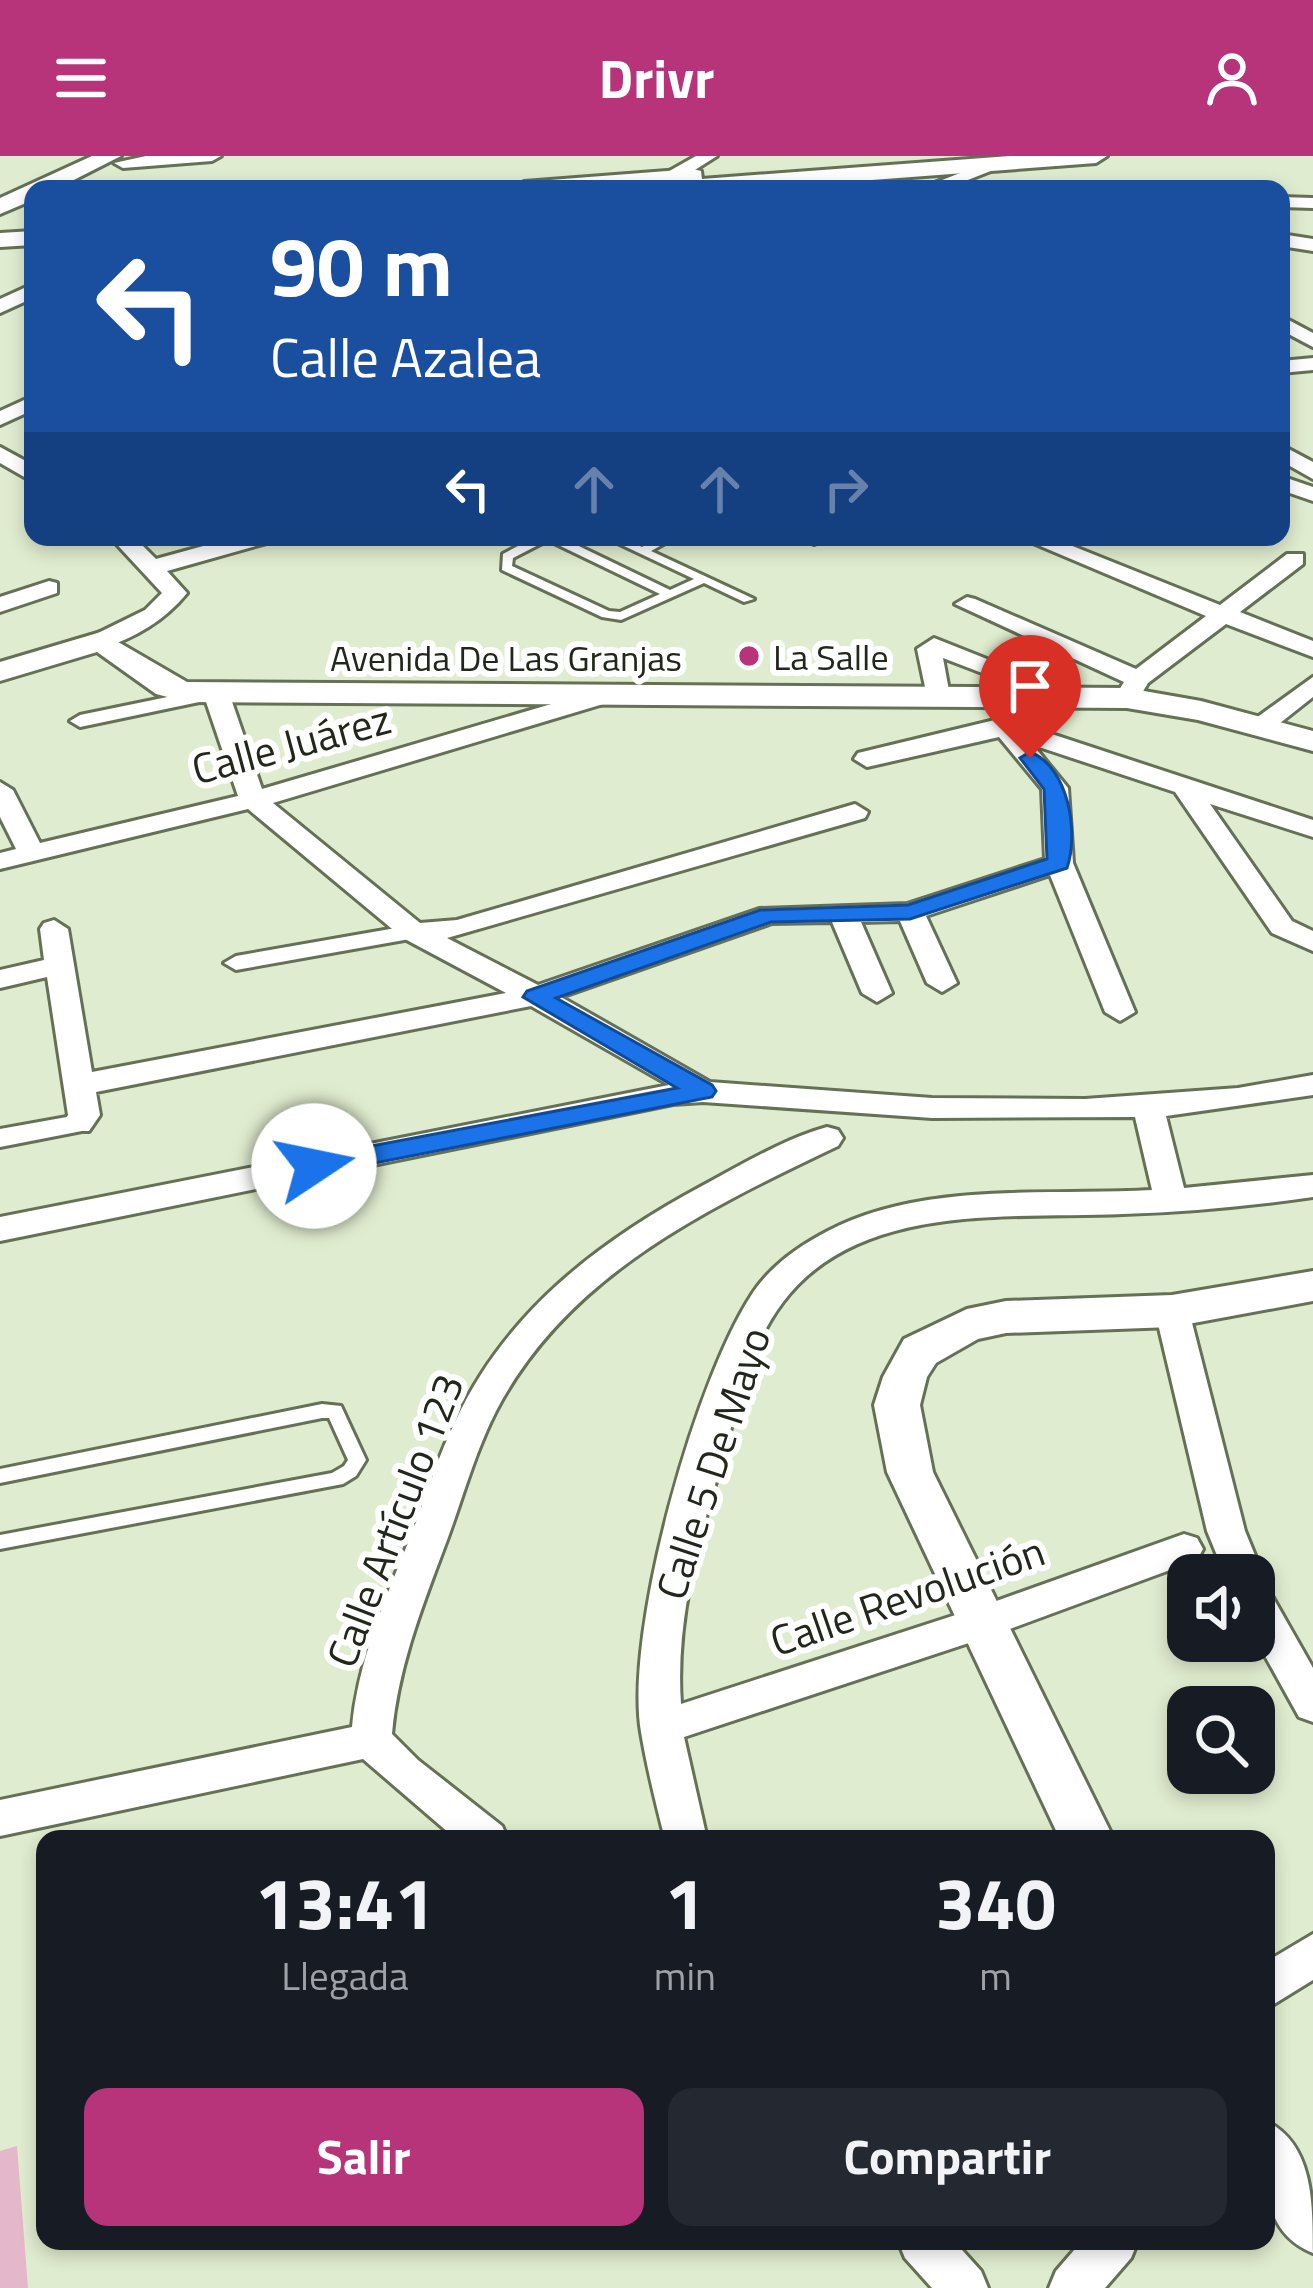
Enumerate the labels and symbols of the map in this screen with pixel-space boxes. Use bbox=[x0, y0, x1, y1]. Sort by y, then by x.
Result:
place label: La Salle bbox=[773, 629, 889, 684]
street label: Avenida De Las Granjas bbox=[330, 630, 682, 685]
pin bbox=[979, 635, 1081, 758]
marker: La Salle bbox=[736, 643, 762, 669]
street label: Calle Juárez bbox=[184, 686, 398, 800]
position arrow bbox=[251, 1103, 377, 1229]
street label: Calle 5 De Mayo bbox=[638, 1319, 786, 1607]
street label: Calle Artículo 123 bbox=[309, 1364, 479, 1676]
street label: Calle Revolución bbox=[761, 1518, 1053, 1672]

